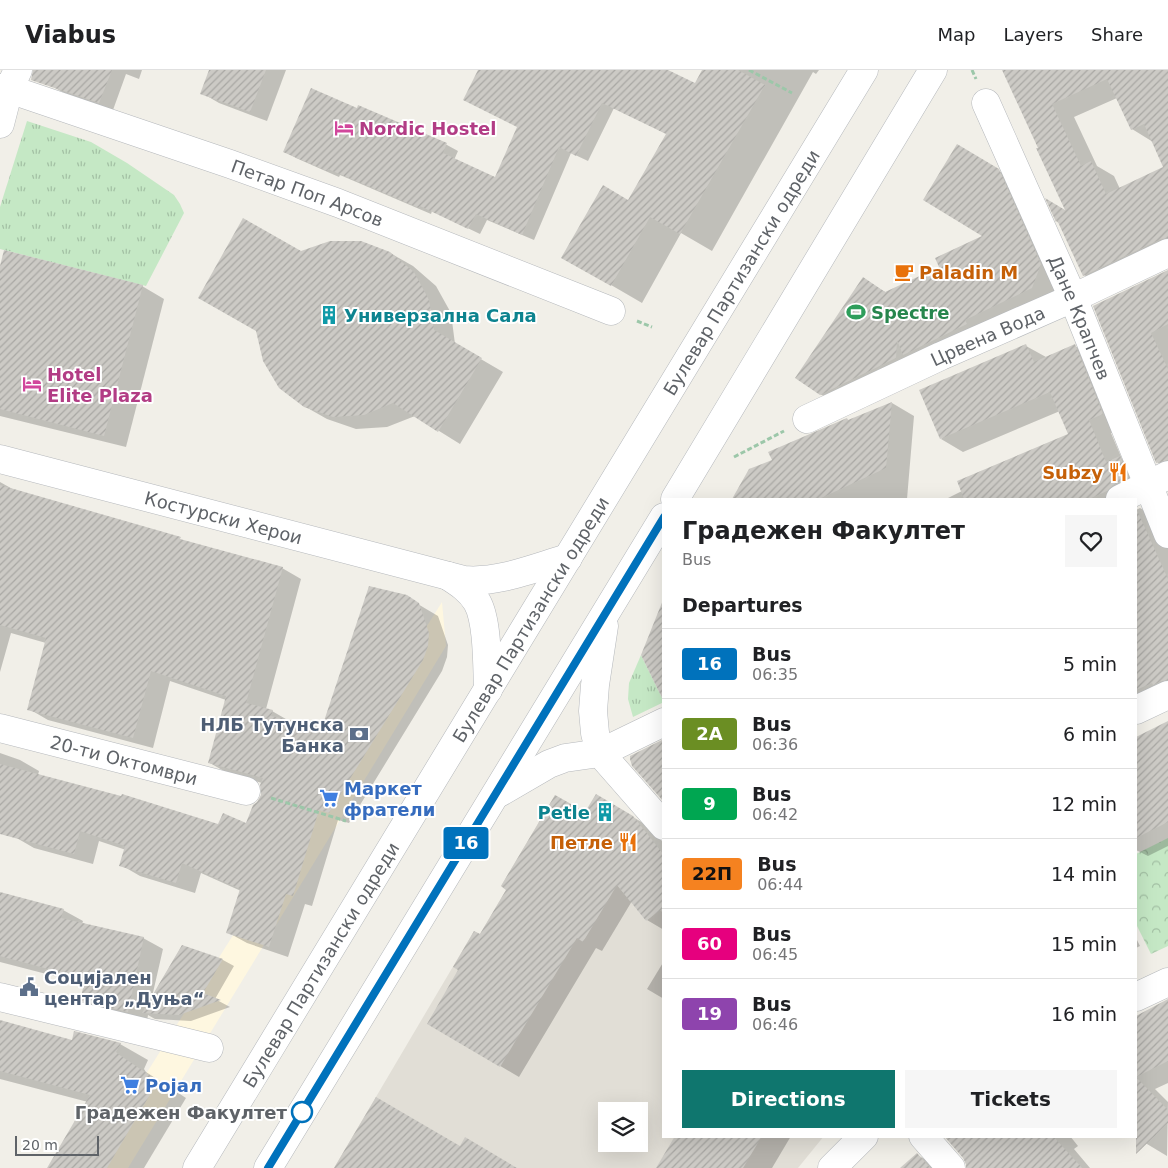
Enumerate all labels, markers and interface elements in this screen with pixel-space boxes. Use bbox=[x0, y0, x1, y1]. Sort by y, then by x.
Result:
text: Viabus bbox=[25, 21, 116, 49]
text: Map bbox=[937, 24, 975, 45]
text: Layers bbox=[1003, 24, 1063, 45]
text: Share bbox=[1091, 24, 1143, 45]
hotel icon: Nordic Hostel bbox=[333, 117, 355, 139]
place label: Nordic Hostel bbox=[359, 118, 496, 139]
street label: Булевар Партизански одреди bbox=[659, 146, 824, 399]
street label: Петар Поп Арсов bbox=[229, 155, 387, 230]
street label: Дане Крапчев bbox=[1045, 252, 1115, 383]
cafe icon: Paladin M bbox=[893, 261, 915, 283]
place label: Paladin M bbox=[919, 262, 1018, 283]
sports icon: Spectre bbox=[845, 301, 867, 323]
street label: Црвена Вода bbox=[927, 301, 1048, 370]
place label: Spectre bbox=[871, 302, 949, 323]
building icon: Универзална Сала bbox=[318, 304, 340, 326]
place label: Универзална Сала bbox=[344, 305, 537, 326]
place label: Hotel Elite Plaza bbox=[47, 364, 153, 406]
hotel icon: Hotel Elite Plaza bbox=[21, 373, 43, 395]
restaurant icon: Subzy bbox=[1107, 461, 1129, 483]
place label: Subzy bbox=[1042, 462, 1103, 483]
street label: Костурски Херои bbox=[142, 487, 305, 548]
street label: Булевар Партизански одреди bbox=[448, 493, 613, 746]
button: heart bbox=[1065, 515, 1117, 567]
text: Градежен Факултет bbox=[682, 517, 965, 545]
text: Bus bbox=[682, 550, 711, 569]
text: Departures bbox=[682, 594, 803, 616]
text: Bus bbox=[752, 643, 791, 665]
text: 16 bbox=[697, 653, 722, 674]
text: 5 min bbox=[1063, 653, 1117, 675]
text: 06:35 bbox=[752, 665, 798, 684]
text: Bus bbox=[752, 713, 791, 735]
place label: НЛБ Тутунска Банка bbox=[200, 714, 344, 756]
bank icon: НЛБ Тутунска Банка bbox=[348, 723, 370, 745]
text: 2A bbox=[696, 723, 723, 744]
text: 6 min bbox=[1063, 723, 1117, 745]
street label: 20-ти Октомври bbox=[48, 731, 200, 789]
text: 06:36 bbox=[752, 735, 798, 754]
place label: Маркет фратели bbox=[344, 778, 435, 820]
text: Bus bbox=[752, 783, 791, 805]
supermarket icon: Маркет фратели bbox=[318, 787, 340, 809]
text: 9 bbox=[703, 793, 716, 814]
text: 12 min bbox=[1051, 793, 1117, 815]
building icon: Petle bbox=[594, 801, 616, 823]
place label: Petle bbox=[538, 802, 590, 823]
text: 06:42 bbox=[752, 805, 798, 824]
line badge: 16 bbox=[444, 827, 488, 859]
restaurant icon: Петле bbox=[617, 831, 639, 853]
text: 16 bbox=[453, 832, 479, 853]
place label: Петле bbox=[550, 832, 613, 853]
street label: Булевар Партизански одреди bbox=[238, 838, 403, 1091]
text: Bus bbox=[757, 853, 796, 875]
text: 22П bbox=[692, 863, 732, 884]
text: 14 min bbox=[1051, 863, 1117, 885]
text: 06:44 bbox=[757, 875, 803, 894]
text: Bus bbox=[752, 923, 791, 945]
text: 60 bbox=[697, 933, 722, 954]
text: 15 min bbox=[1051, 933, 1117, 955]
text: 06:45 bbox=[752, 945, 798, 964]
place label: Социјален центар „Дуња“ bbox=[44, 967, 205, 1009]
public building icon: Социјален центар „Дуња“ bbox=[18, 976, 40, 998]
text: Bus bbox=[752, 993, 791, 1015]
text: 19 bbox=[697, 1003, 722, 1024]
text: 16 min bbox=[1051, 1003, 1117, 1025]
text: 06:46 bbox=[752, 1015, 798, 1034]
button: Directions bbox=[682, 1070, 895, 1128]
button: Tickets bbox=[905, 1070, 1117, 1128]
supermarket icon: Ројал bbox=[119, 1074, 141, 1096]
place label: Ројал bbox=[145, 1075, 202, 1096]
marker: Градежен Факултет bbox=[291, 1101, 313, 1123]
place label: Градежен Факултет bbox=[75, 1102, 288, 1123]
map controls bbox=[598, 1102, 648, 1152]
button: layers bbox=[598, 1102, 648, 1152]
scale bar bbox=[15, 1133, 99, 1156]
text: 20 m bbox=[22, 1137, 58, 1153]

